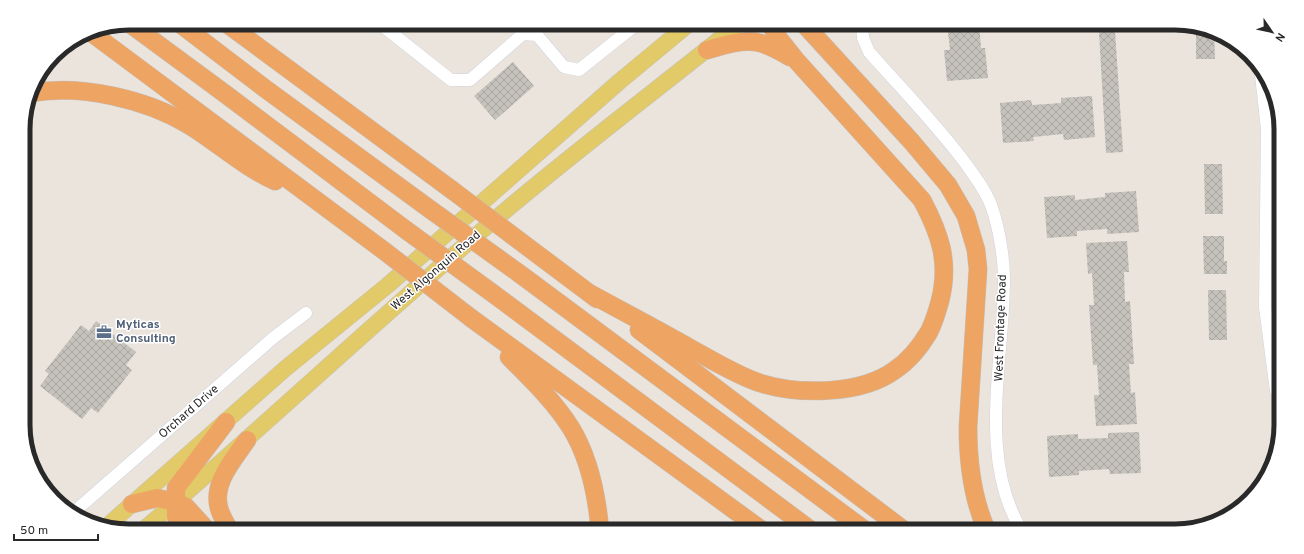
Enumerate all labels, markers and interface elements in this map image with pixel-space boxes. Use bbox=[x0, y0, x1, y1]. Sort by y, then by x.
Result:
north arrow bbox=[1252, 12, 1292, 52]
text: N bbox=[1271, 30, 1287, 44]
street label: West Algonquin Road bbox=[388, 228, 484, 314]
street label: West Frontage Road bbox=[991, 274, 1011, 382]
place label: Myticas Consulting bbox=[116, 317, 176, 347]
office icon: Myticas Consulting bbox=[95, 323, 113, 341]
street label: Orchard Drive bbox=[156, 381, 222, 443]
scale bar bbox=[14, 516, 98, 542]
text: 50 m bbox=[20, 523, 48, 539]

